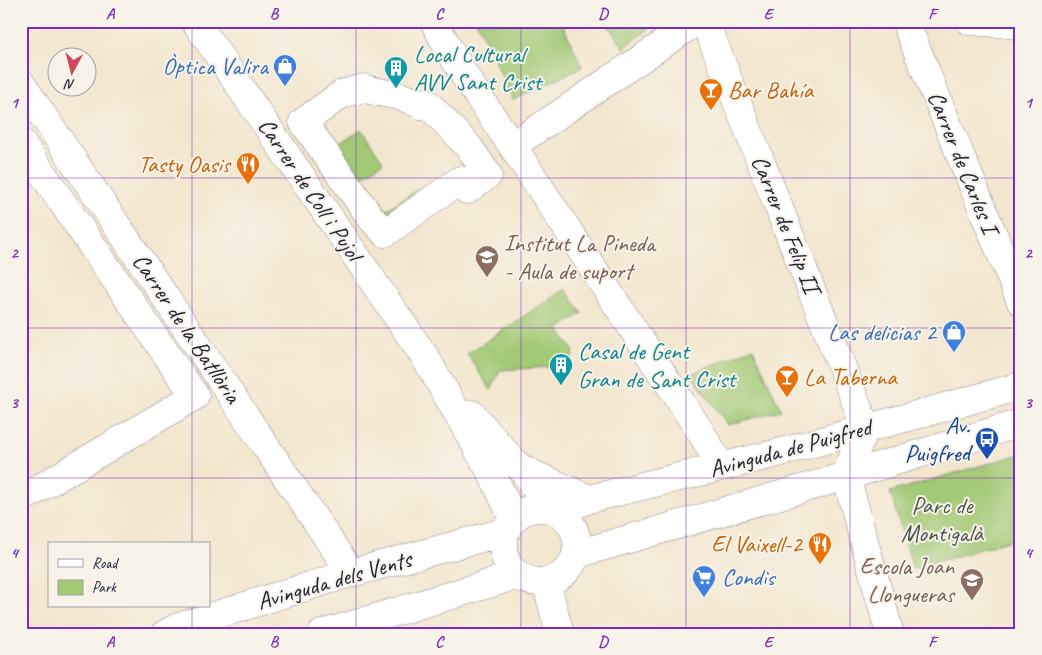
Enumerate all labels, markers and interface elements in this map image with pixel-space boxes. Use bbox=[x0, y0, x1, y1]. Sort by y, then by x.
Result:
text: A bbox=[106, 4, 116, 24]
text: B bbox=[270, 4, 280, 24]
text: C bbox=[435, 4, 445, 24]
text: D bbox=[598, 4, 609, 24]
text: E bbox=[764, 4, 775, 24]
text: F bbox=[928, 4, 939, 24]
place label: Local Cultural AVV Sant Crist bbox=[414, 39, 543, 97]
north arrow bbox=[48, 48, 98, 98]
place label: Òptica Valira bbox=[163, 51, 269, 81]
shop icon: Òptica Valira bbox=[272, 53, 298, 87]
building icon: Local Cultural AVV Sant Crist bbox=[383, 55, 409, 89]
text: N bbox=[63, 75, 76, 93]
place label: Bar Bahía bbox=[728, 75, 815, 105]
bar icon: Bar Bahía bbox=[698, 77, 724, 111]
street label: Carrer de Carles I bbox=[921, 87, 1007, 242]
text: 1 bbox=[10, 93, 19, 113]
text: 1 bbox=[1024, 93, 1033, 113]
street label: Carrer de Coll i Pujol bbox=[251, 112, 371, 269]
place label: Tasty Oasis bbox=[138, 149, 232, 179]
restaurant icon: Tasty Oasis bbox=[235, 151, 261, 185]
street label: Carrer de Felip II bbox=[745, 151, 829, 302]
place label: Institut La Pineda - Aula de suport bbox=[504, 228, 657, 286]
text: 2 bbox=[10, 243, 19, 263]
text: 2 bbox=[1024, 243, 1033, 263]
school or university icon: Institut La Pineda - Aula de suport bbox=[474, 244, 500, 278]
street label: Carrer de la Batllòria bbox=[126, 247, 249, 410]
place label: Las delicias 2 bbox=[828, 317, 938, 347]
shop icon: Las delicias 2 bbox=[941, 319, 967, 353]
place label: Casal de Gent Gran de Sant Crist bbox=[578, 336, 737, 394]
building icon: Casal de Gent Gran de Sant Crist bbox=[548, 352, 574, 386]
place label: La Taberna bbox=[804, 362, 898, 392]
bar icon: La Taberna bbox=[774, 364, 800, 398]
text: 3 bbox=[10, 393, 19, 413]
text: 3 bbox=[1024, 393, 1033, 413]
place label: Av. Puigfred bbox=[905, 410, 974, 468]
street label: Avinguda de Puigfred bbox=[706, 411, 878, 484]
bus stop icon: Av. Puigfred bbox=[974, 426, 1000, 460]
park label: Parc de Montigalà bbox=[901, 490, 984, 548]
place label: El Vaixell-2 bbox=[711, 529, 804, 559]
restaurant icon: El Vaixell-2 bbox=[807, 531, 833, 565]
legend bbox=[48, 542, 210, 608]
text: 4 bbox=[10, 543, 19, 563]
street label: Avinguda dels Vents bbox=[253, 543, 417, 616]
text: 4 bbox=[1024, 543, 1033, 563]
place label: Escola Joan Llongueras bbox=[860, 551, 956, 609]
text: Road bbox=[92, 554, 119, 573]
place label: Condis bbox=[722, 562, 777, 592]
supermarket icon: Condis bbox=[691, 564, 717, 598]
school or university icon: Escola Joan Llongueras bbox=[959, 567, 985, 601]
text: Park bbox=[92, 578, 117, 597]
text: A bbox=[106, 632, 116, 652]
text: B bbox=[270, 632, 280, 652]
text: C bbox=[435, 632, 445, 652]
text: D bbox=[598, 632, 609, 652]
text: E bbox=[764, 632, 775, 652]
text: F bbox=[928, 632, 939, 652]

